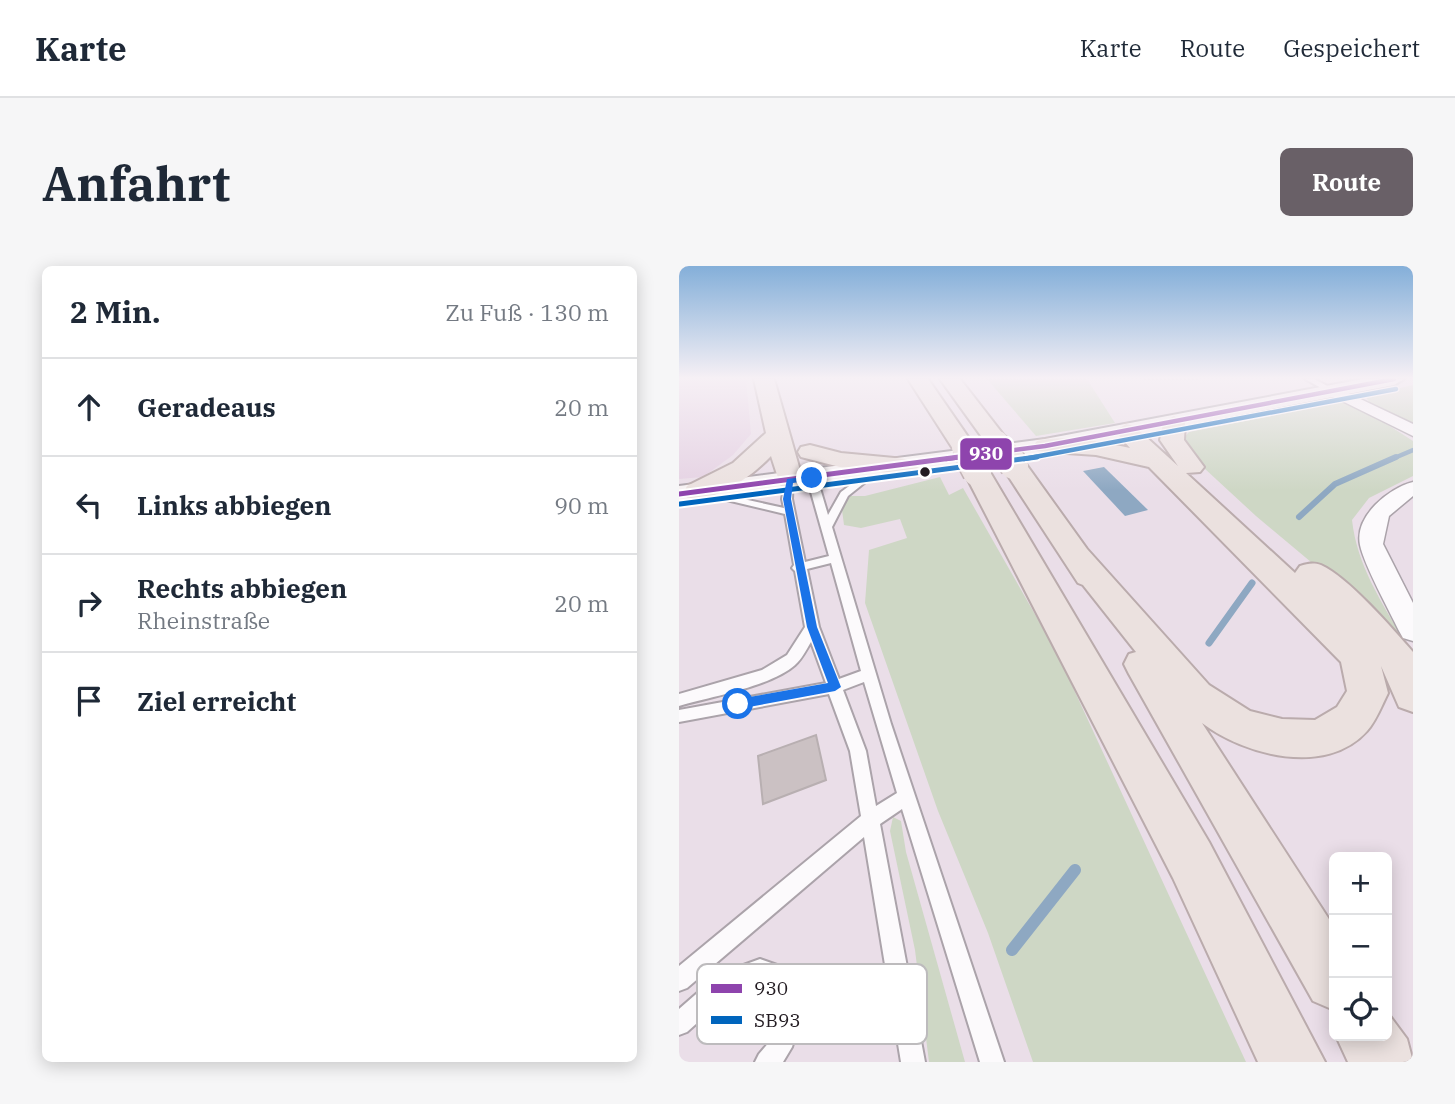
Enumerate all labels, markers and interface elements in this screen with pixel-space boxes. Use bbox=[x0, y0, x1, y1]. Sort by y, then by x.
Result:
text: Karte bbox=[35, 27, 127, 70]
text: Karte bbox=[1080, 32, 1142, 64]
text: Route bbox=[1180, 32, 1245, 64]
text: Gespeichert bbox=[1283, 32, 1420, 64]
button: Route bbox=[1280, 148, 1413, 216]
text: Anfahrt bbox=[42, 151, 230, 214]
text: 2 Min. bbox=[70, 292, 161, 331]
text: Zu Fuß · 130 m bbox=[445, 297, 609, 327]
icon: ahead bbox=[70, 388, 108, 426]
text: Geradeaus bbox=[137, 390, 276, 424]
text: 20 m bbox=[554, 392, 609, 422]
line badge: 930 bbox=[959, 437, 1013, 471]
text: 930 bbox=[969, 441, 1003, 465]
route end bbox=[796, 462, 827, 493]
unlabelled marker bbox=[918, 465, 932, 479]
icon: left bbox=[70, 486, 108, 524]
text: Links abbiegen bbox=[137, 488, 332, 522]
text: 90 m bbox=[554, 490, 609, 520]
text: Rechts abbiegen bbox=[137, 571, 347, 605]
icon: right bbox=[70, 584, 108, 622]
text: 20 m bbox=[554, 588, 609, 618]
text: Rheinstraße bbox=[137, 605, 270, 635]
icon: arrive bbox=[70, 682, 108, 720]
text: Ziel erreicht bbox=[137, 684, 296, 718]
route start bbox=[722, 688, 753, 719]
map controls bbox=[1329, 852, 1392, 1041]
button: + bbox=[1329, 852, 1392, 915]
button: − bbox=[1329, 915, 1392, 978]
legend bbox=[697, 964, 927, 1044]
text: 930 bbox=[754, 976, 788, 1000]
button: locate bbox=[1329, 978, 1392, 1041]
text: SB93 bbox=[754, 1008, 801, 1032]

